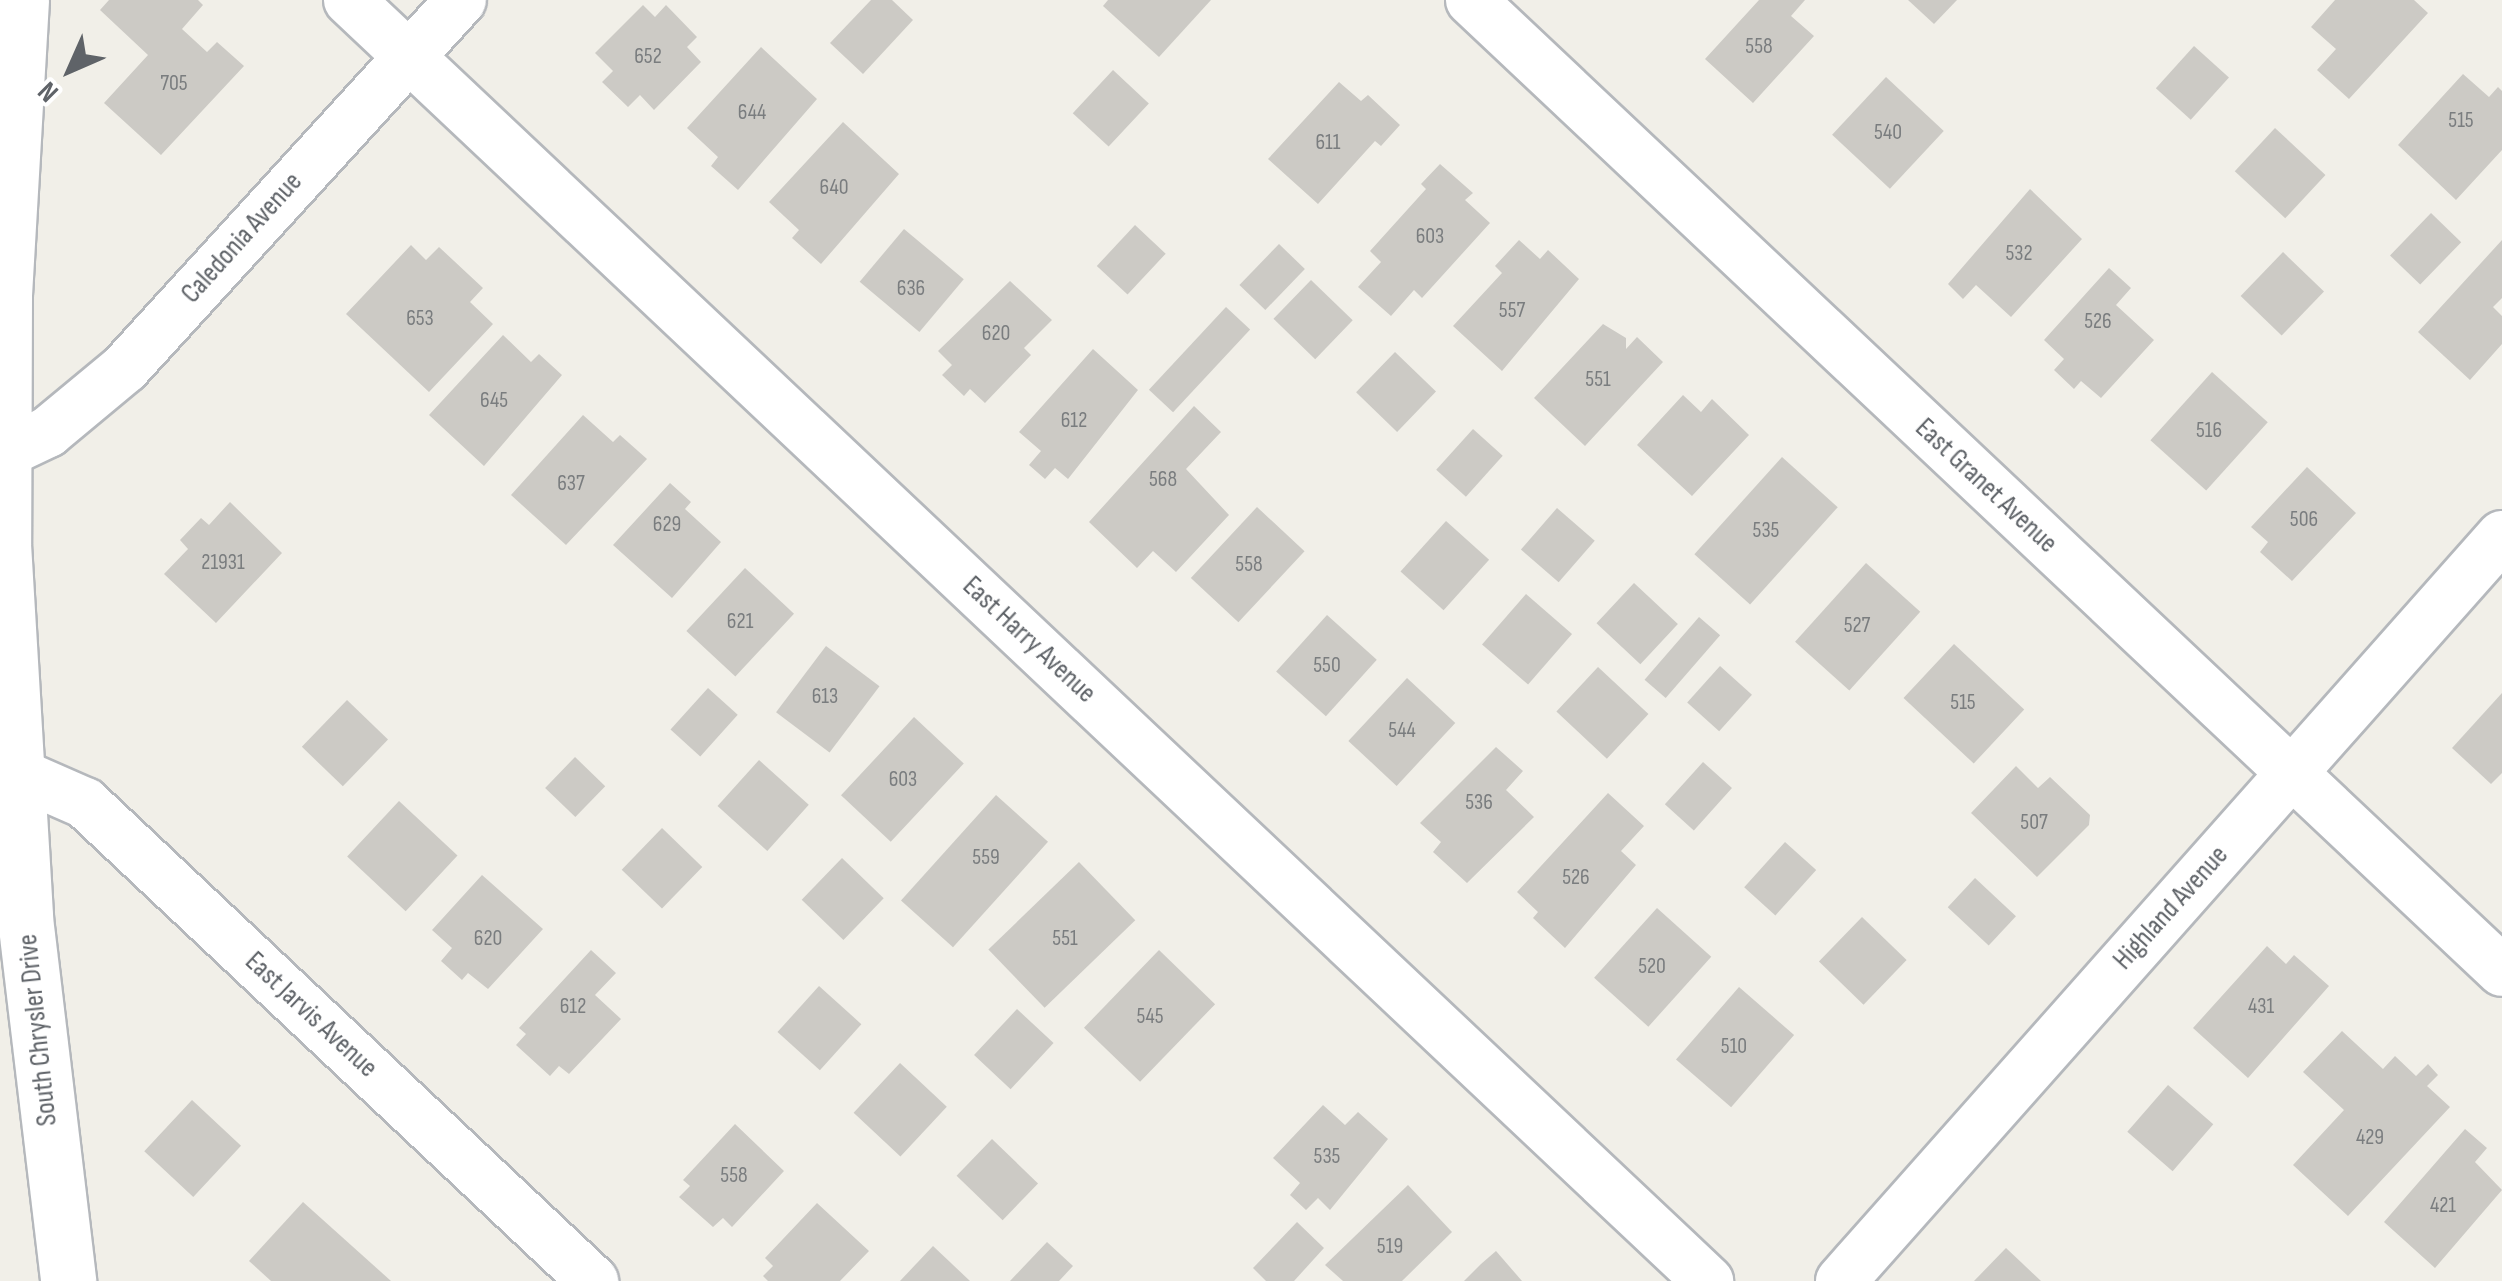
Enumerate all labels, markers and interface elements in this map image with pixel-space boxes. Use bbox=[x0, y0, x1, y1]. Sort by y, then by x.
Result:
north arrow bbox=[20, 20, 120, 120]
house number: 558 bbox=[1745, 34, 1773, 60]
house number: 652 bbox=[634, 44, 662, 70]
house number: 705 bbox=[160, 71, 188, 97]
text: N bbox=[31, 75, 65, 109]
house number: 644 bbox=[738, 100, 766, 126]
house number: 515 bbox=[2448, 108, 2474, 134]
house number: 540 bbox=[1874, 120, 1902, 146]
house number: 611 bbox=[1315, 130, 1341, 156]
street label: Caledonia Avenue bbox=[174, 166, 310, 310]
house number: 640 bbox=[819, 175, 849, 201]
house number: 603 bbox=[1416, 224, 1444, 250]
house number: 532 bbox=[2005, 241, 2033, 267]
house number: 636 bbox=[897, 276, 925, 302]
house number: 557 bbox=[1499, 298, 1525, 324]
house number: 653 bbox=[406, 306, 434, 332]
house number: 526 bbox=[2084, 309, 2112, 335]
house number: 620 bbox=[982, 321, 1010, 347]
house number: 551 bbox=[1585, 367, 1611, 393]
house number: 645 bbox=[480, 388, 508, 414]
house number: 612 bbox=[1061, 408, 1087, 434]
street label: East Granet Avenue bbox=[1908, 412, 2064, 560]
house number: 516 bbox=[2196, 418, 2222, 444]
house number: 568 bbox=[1149, 467, 1177, 493]
house number: 637 bbox=[557, 471, 585, 497]
house number: 506 bbox=[2290, 507, 2318, 533]
house number: 629 bbox=[653, 512, 681, 538]
house number: 535 bbox=[1753, 518, 1779, 544]
house number: 21931 bbox=[201, 550, 245, 576]
house number: 558 bbox=[1235, 552, 1263, 578]
street label: East Harry Avenue bbox=[955, 570, 1103, 710]
house number: 621 bbox=[727, 609, 753, 635]
house number: 527 bbox=[1844, 613, 1870, 639]
house number: 550 bbox=[1313, 653, 1341, 679]
house number: 613 bbox=[812, 684, 838, 710]
house number: 515 bbox=[1950, 690, 1976, 716]
house number: 544 bbox=[1388, 718, 1416, 744]
house number: 603 bbox=[889, 767, 917, 793]
house number: 536 bbox=[1465, 790, 1493, 816]
house number: 507 bbox=[2020, 810, 2048, 836]
street label: Highland Avenue bbox=[2107, 839, 2235, 977]
house number: 559 bbox=[972, 845, 1000, 871]
house number: 526 bbox=[1562, 865, 1590, 891]
house number: 620 bbox=[474, 926, 502, 952]
house number: 551 bbox=[1052, 926, 1078, 952]
street label: South Chrysler Drive bbox=[11, 932, 65, 1128]
street label: East Jarvis Avenue bbox=[238, 945, 384, 1085]
house number: 520 bbox=[1638, 954, 1666, 980]
house number: 612 bbox=[560, 994, 586, 1020]
house number: 431 bbox=[2248, 994, 2274, 1020]
house number: 545 bbox=[1137, 1004, 1163, 1030]
house number: 510 bbox=[1721, 1034, 1747, 1060]
house number: 429 bbox=[2356, 1125, 2384, 1151]
house number: 535 bbox=[1314, 1144, 1340, 1170]
house number: 558 bbox=[720, 1163, 748, 1189]
house number: 421 bbox=[2430, 1193, 2456, 1219]
house number: 519 bbox=[1377, 1234, 1403, 1260]

